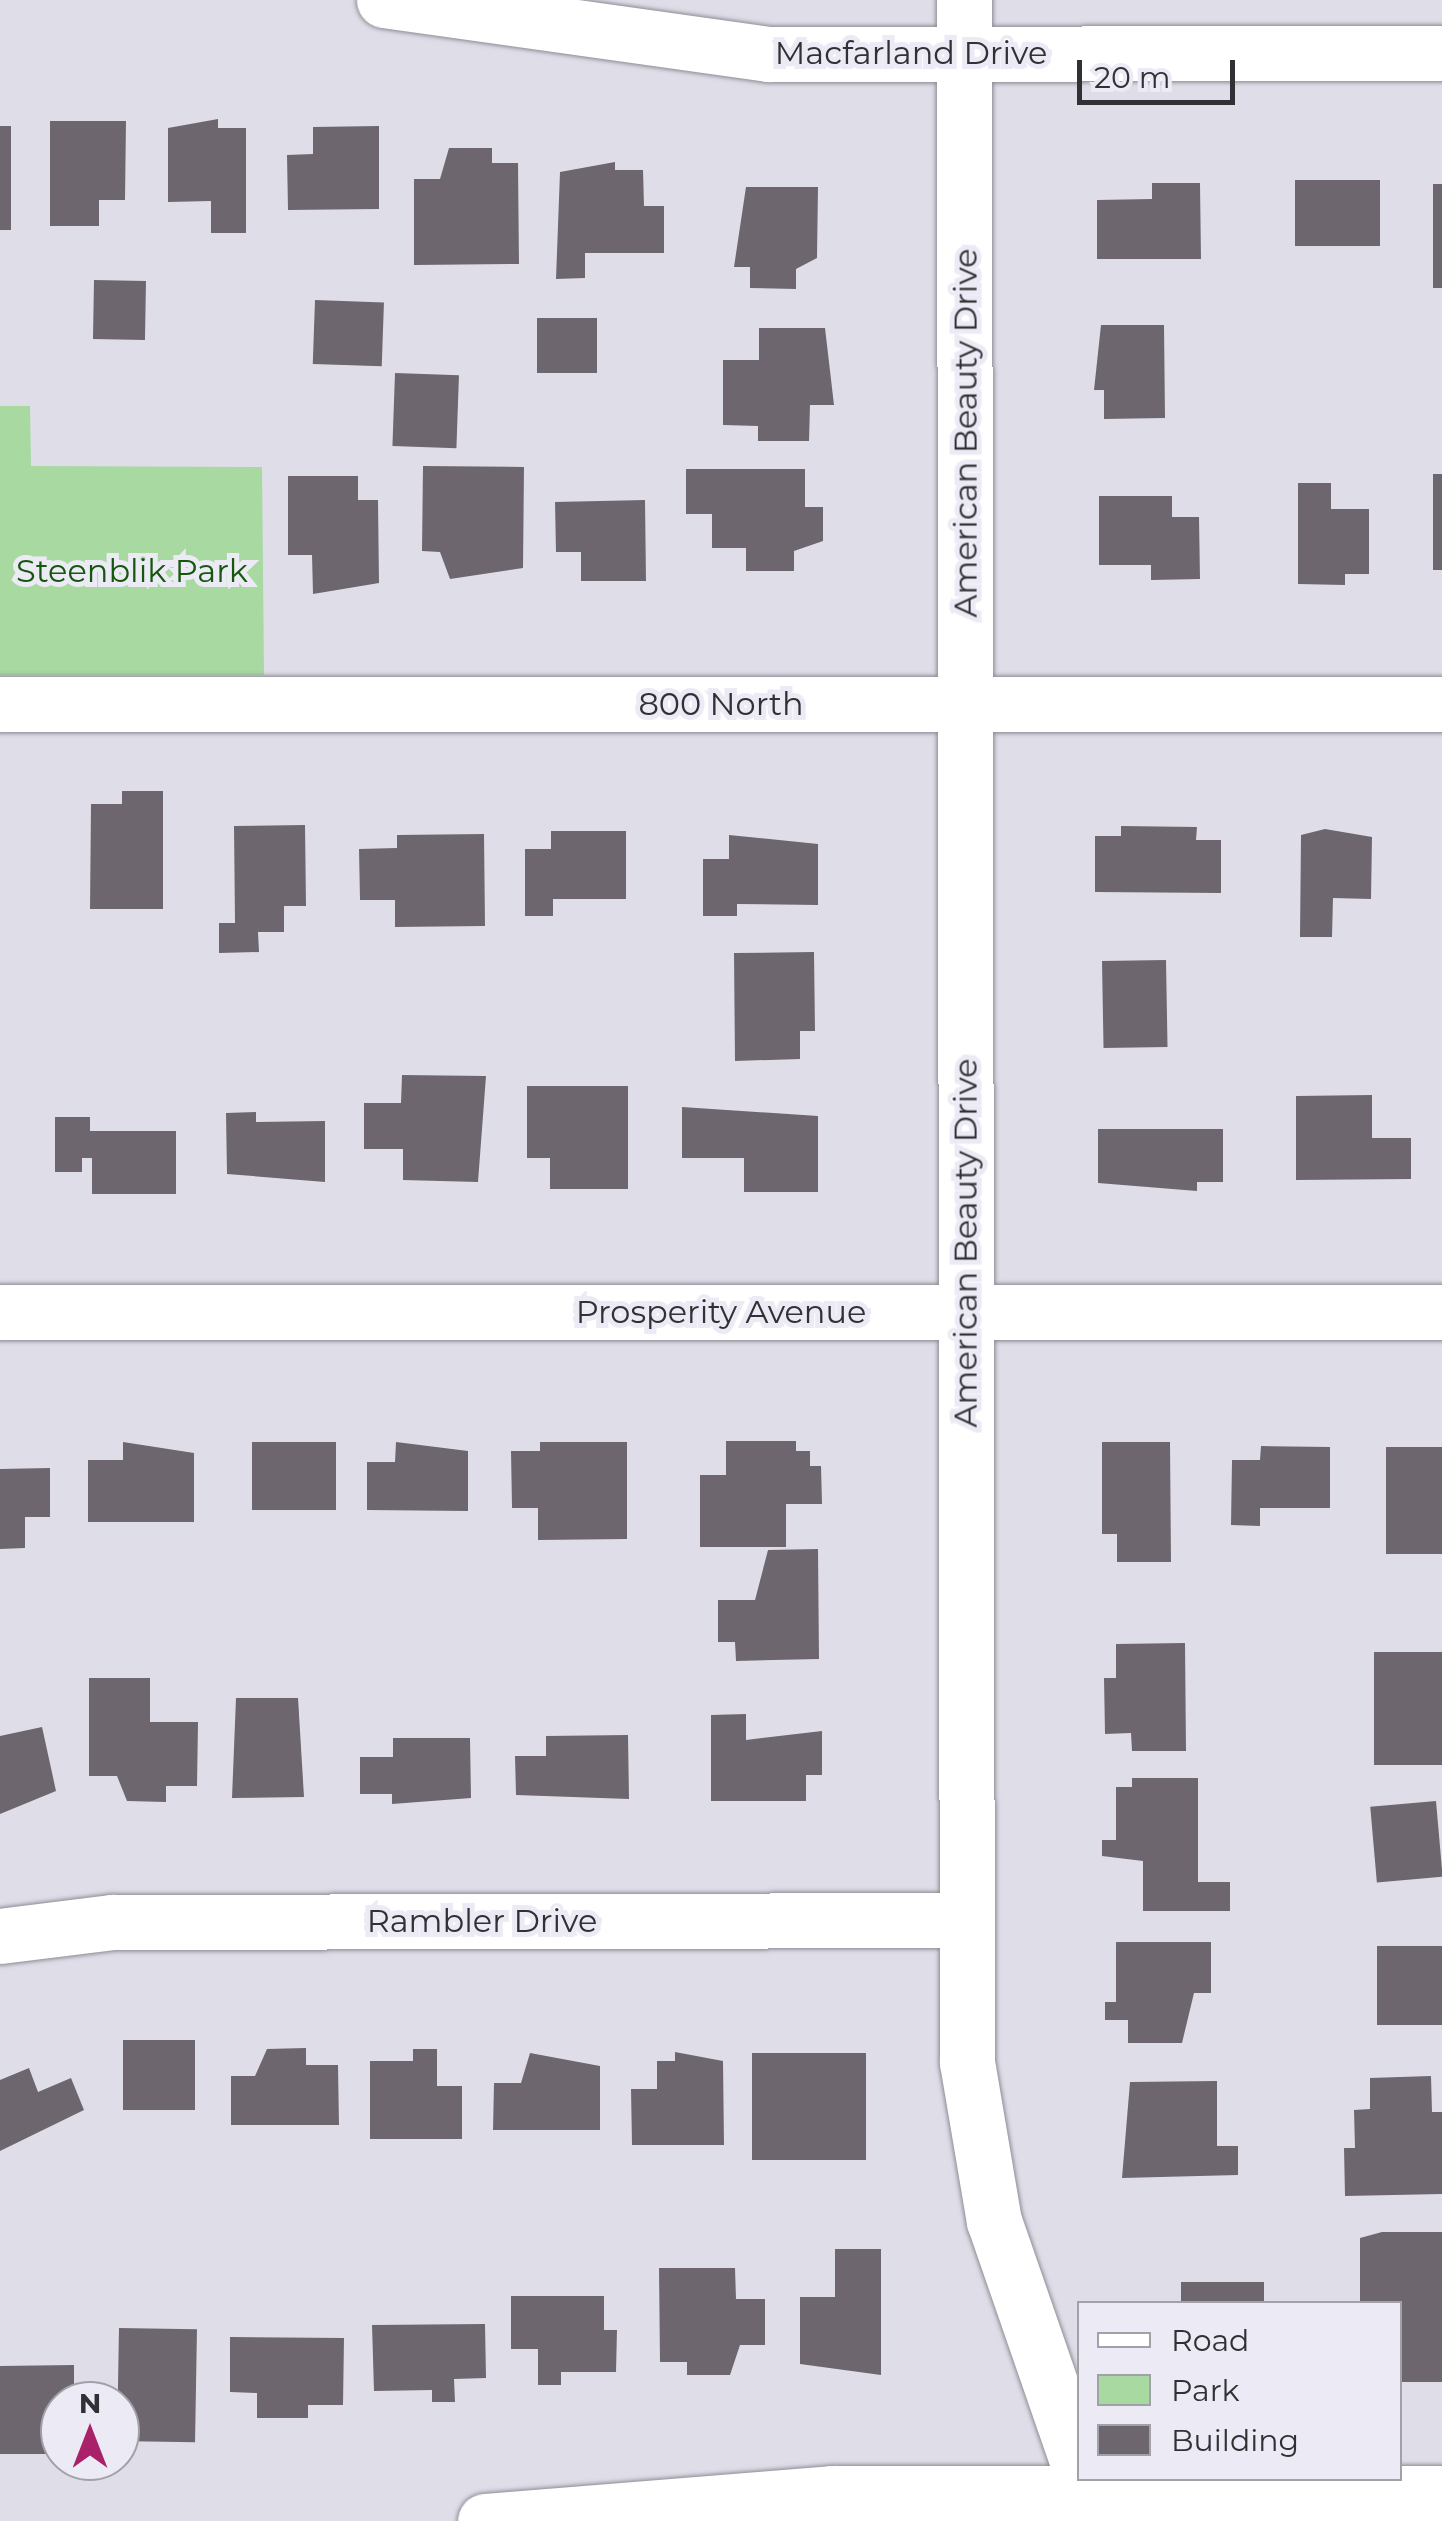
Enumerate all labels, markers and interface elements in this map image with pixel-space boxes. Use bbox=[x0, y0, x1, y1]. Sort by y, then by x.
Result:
street label: Macfarland Drive bbox=[775, 34, 1047, 72]
scale bar bbox=[1082, 40, 1240, 102]
text: 20 m bbox=[1094, 59, 1171, 96]
street label: American Beauty Drive bbox=[947, 248, 985, 618]
park label: Steenblik Park bbox=[16, 552, 248, 590]
street label: 800 North bbox=[638, 685, 804, 723]
street label: American Beauty Drive bbox=[947, 1058, 985, 1428]
street label: Prosperity Avenue bbox=[576, 1293, 866, 1331]
street label: Rambler Drive bbox=[367, 1902, 597, 1940]
legend bbox=[1077, 2301, 1402, 2481]
text: Road bbox=[1171, 2322, 1249, 2359]
text: Park bbox=[1171, 2372, 1240, 2409]
north arrow bbox=[40, 2381, 140, 2481]
text: N bbox=[79, 2386, 101, 2420]
text: Building bbox=[1171, 2422, 1299, 2459]

